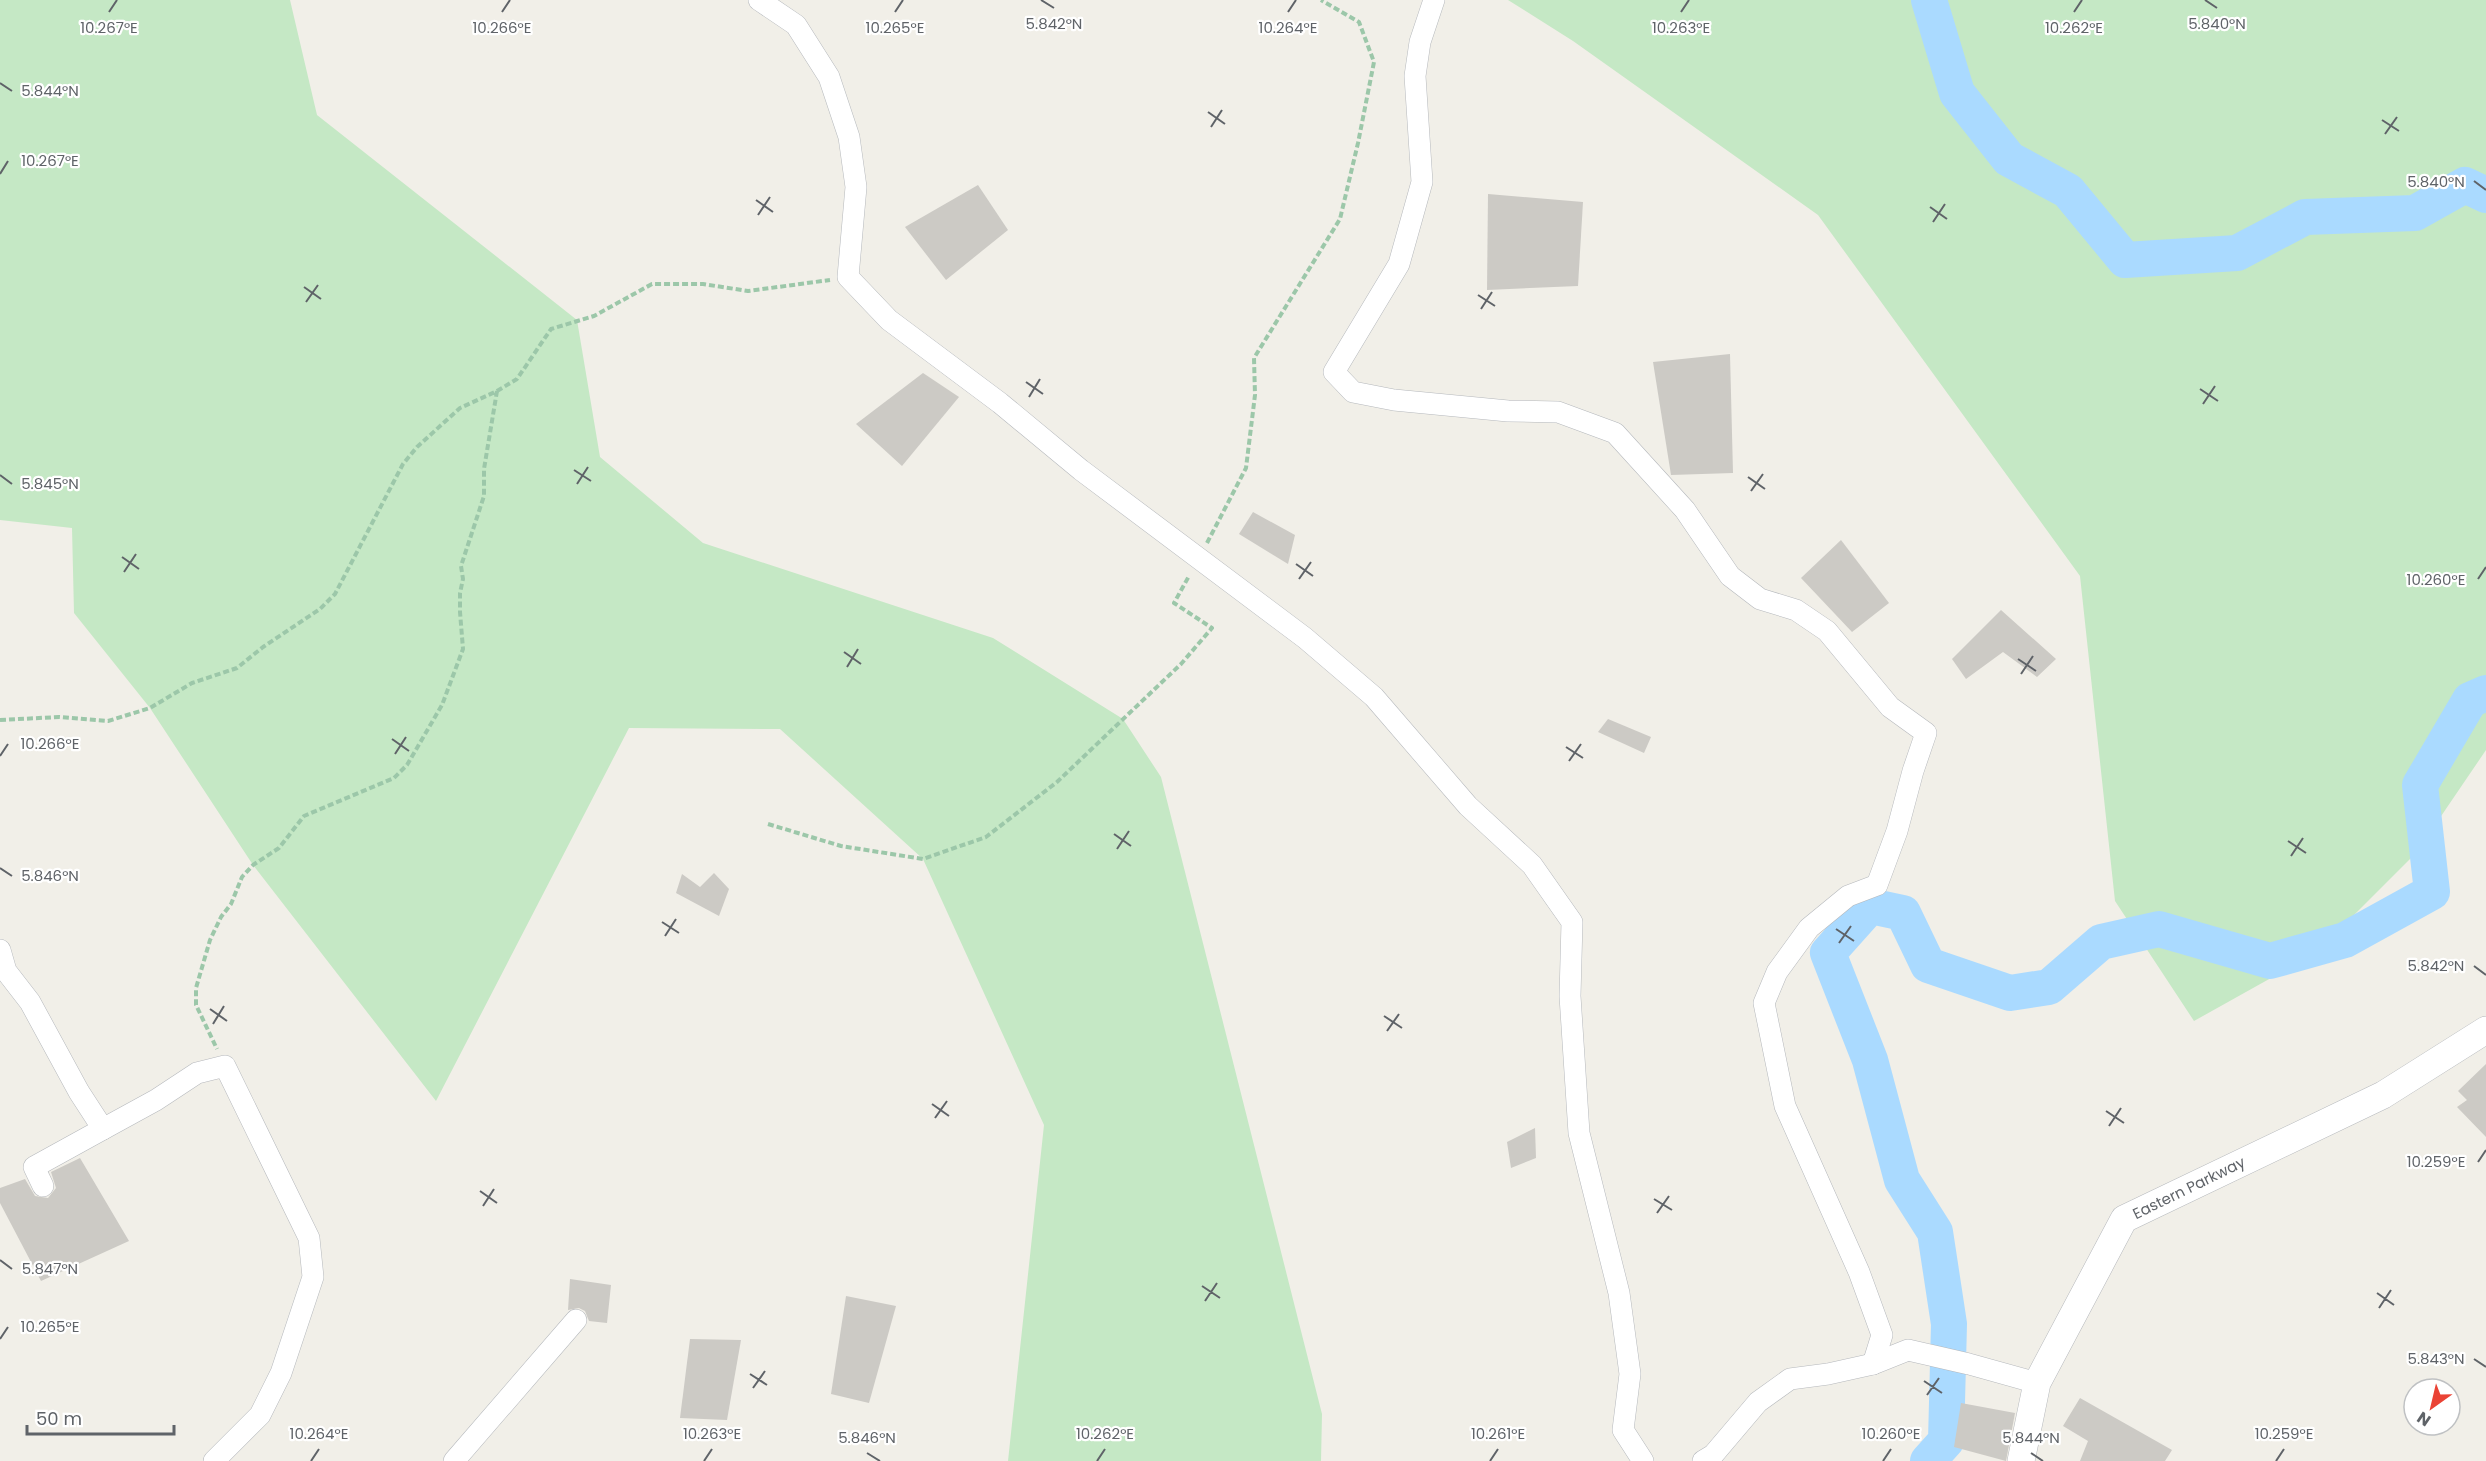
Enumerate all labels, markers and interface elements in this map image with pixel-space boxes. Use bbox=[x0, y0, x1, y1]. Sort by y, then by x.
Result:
text: 5.842°N bbox=[1026, 13, 1082, 34]
text: 5.840°N bbox=[2188, 13, 2246, 34]
text: 10.267°E bbox=[80, 17, 138, 38]
text: 10.266°E bbox=[473, 17, 531, 38]
text: 10.265°E bbox=[866, 17, 924, 38]
text: 10.264°E bbox=[1259, 17, 1317, 38]
text: 10.263°E bbox=[1652, 17, 1710, 38]
text: 10.262°E bbox=[2045, 17, 2103, 38]
text: 5.844°N bbox=[21, 80, 79, 101]
text: 10.267°E bbox=[21, 150, 79, 171]
text: 5.840°N bbox=[2407, 171, 2465, 192]
text: 5.845°N bbox=[21, 473, 79, 494]
text: 10.260°E bbox=[2407, 569, 2465, 590]
text: 10.266°E bbox=[21, 733, 79, 754]
text: 5.846°N bbox=[21, 865, 79, 886]
text: 5.842°N bbox=[2408, 955, 2464, 976]
street label: Eastern Parkway bbox=[2129, 1151, 2249, 1224]
text: 10.259°E bbox=[2407, 1151, 2465, 1172]
text: 5.847°N bbox=[22, 1258, 78, 1279]
text: 10.265°E bbox=[21, 1316, 79, 1337]
text: 5.843°N bbox=[2407, 1348, 2465, 1369]
north arrow bbox=[2402, 1377, 2462, 1437]
scale bar bbox=[27, 1398, 174, 1436]
text: 50 m bbox=[36, 1406, 82, 1431]
text: N bbox=[2412, 1406, 2435, 1432]
text: 10.264°E bbox=[290, 1423, 348, 1444]
text: 10.263°E bbox=[683, 1423, 741, 1444]
text: 10.262°E bbox=[1076, 1423, 1134, 1444]
text: 10.261°E bbox=[1471, 1423, 1525, 1444]
text: 10.260°E bbox=[1862, 1423, 1920, 1444]
text: 10.259°E bbox=[2255, 1423, 2313, 1444]
text: 5.846°N bbox=[838, 1427, 896, 1448]
text: 5.844°N bbox=[2002, 1427, 2060, 1448]

